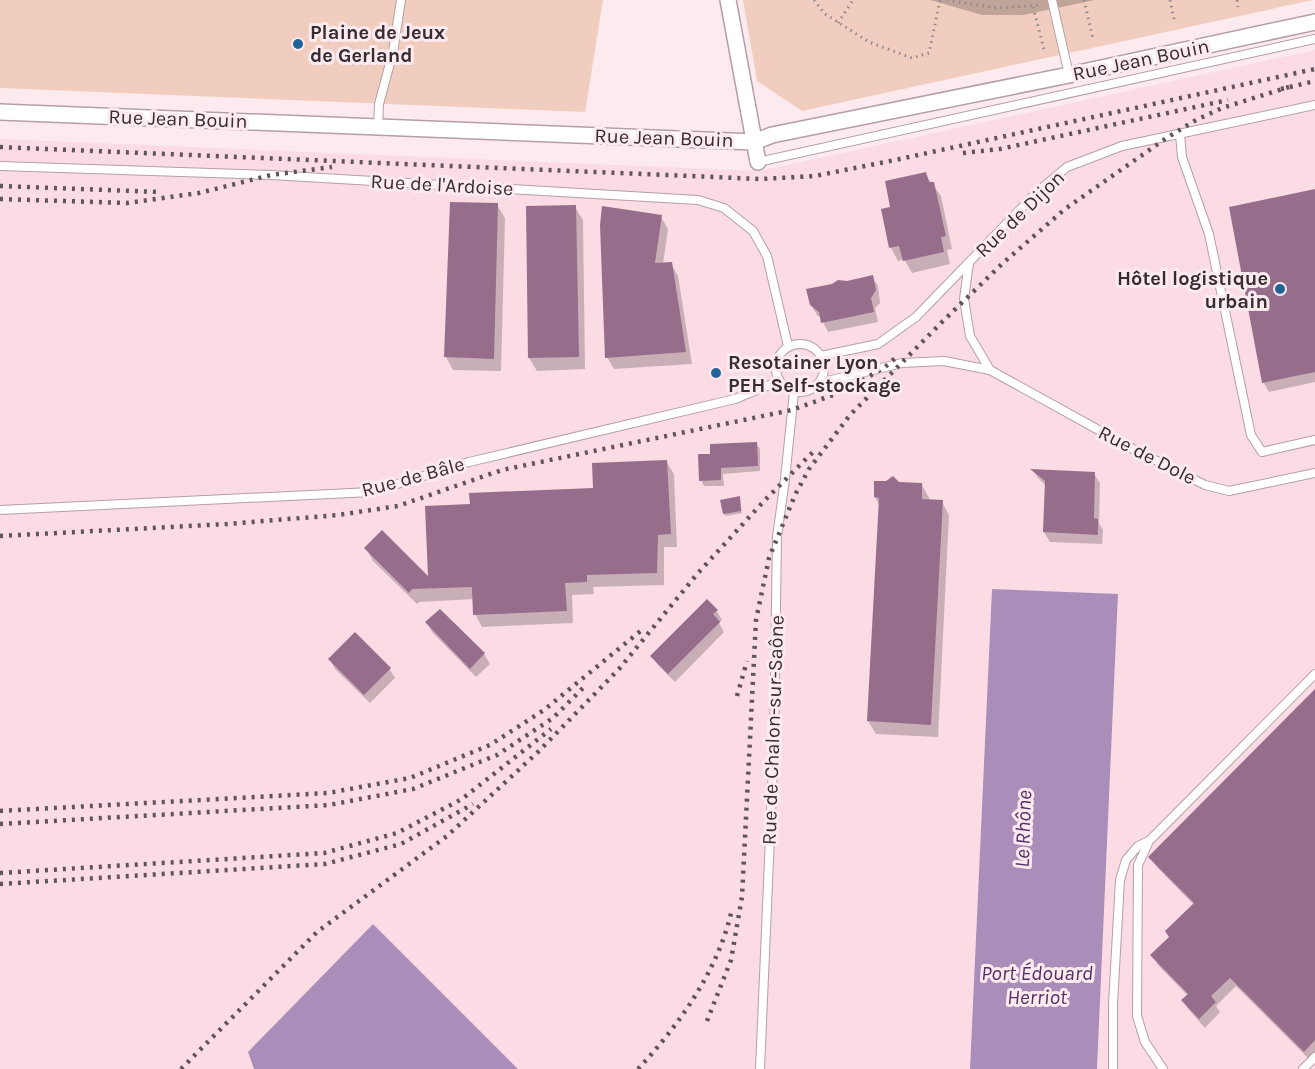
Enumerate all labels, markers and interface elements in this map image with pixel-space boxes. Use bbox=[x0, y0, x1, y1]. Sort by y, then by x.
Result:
place label: Plaine de Jeux de Gerland bbox=[310, 21, 445, 67]
street label: Rue Jean Bouin bbox=[1071, 34, 1211, 86]
marker: Plaine de Jeux de Gerland bbox=[291, 37, 305, 51]
street label: Rue Jean Bouin bbox=[108, 105, 248, 133]
street label: Rue Jean Bouin bbox=[594, 124, 734, 152]
street label: Rue de Dijon bbox=[971, 166, 1069, 262]
street label: Rue de l'Ardoise bbox=[370, 170, 514, 200]
place label: Hôtel logistique urbain bbox=[1117, 267, 1268, 313]
marker: Hôtel logistique urbain bbox=[1273, 282, 1287, 296]
place label: Resotainer Lyon PEH Self-stockage bbox=[728, 351, 901, 397]
marker: Resotainer Lyon PEH Self-stockage bbox=[709, 366, 723, 380]
street label: Rue de Dole bbox=[1094, 421, 1200, 489]
street label: Rue de Bâle bbox=[359, 452, 467, 502]
street label: Rue de Chalon-sur-Saône bbox=[757, 614, 789, 846]
water label: Le Rhône bbox=[1010, 790, 1036, 868]
water label: Port Édouard Herriot bbox=[981, 961, 1093, 1009]

